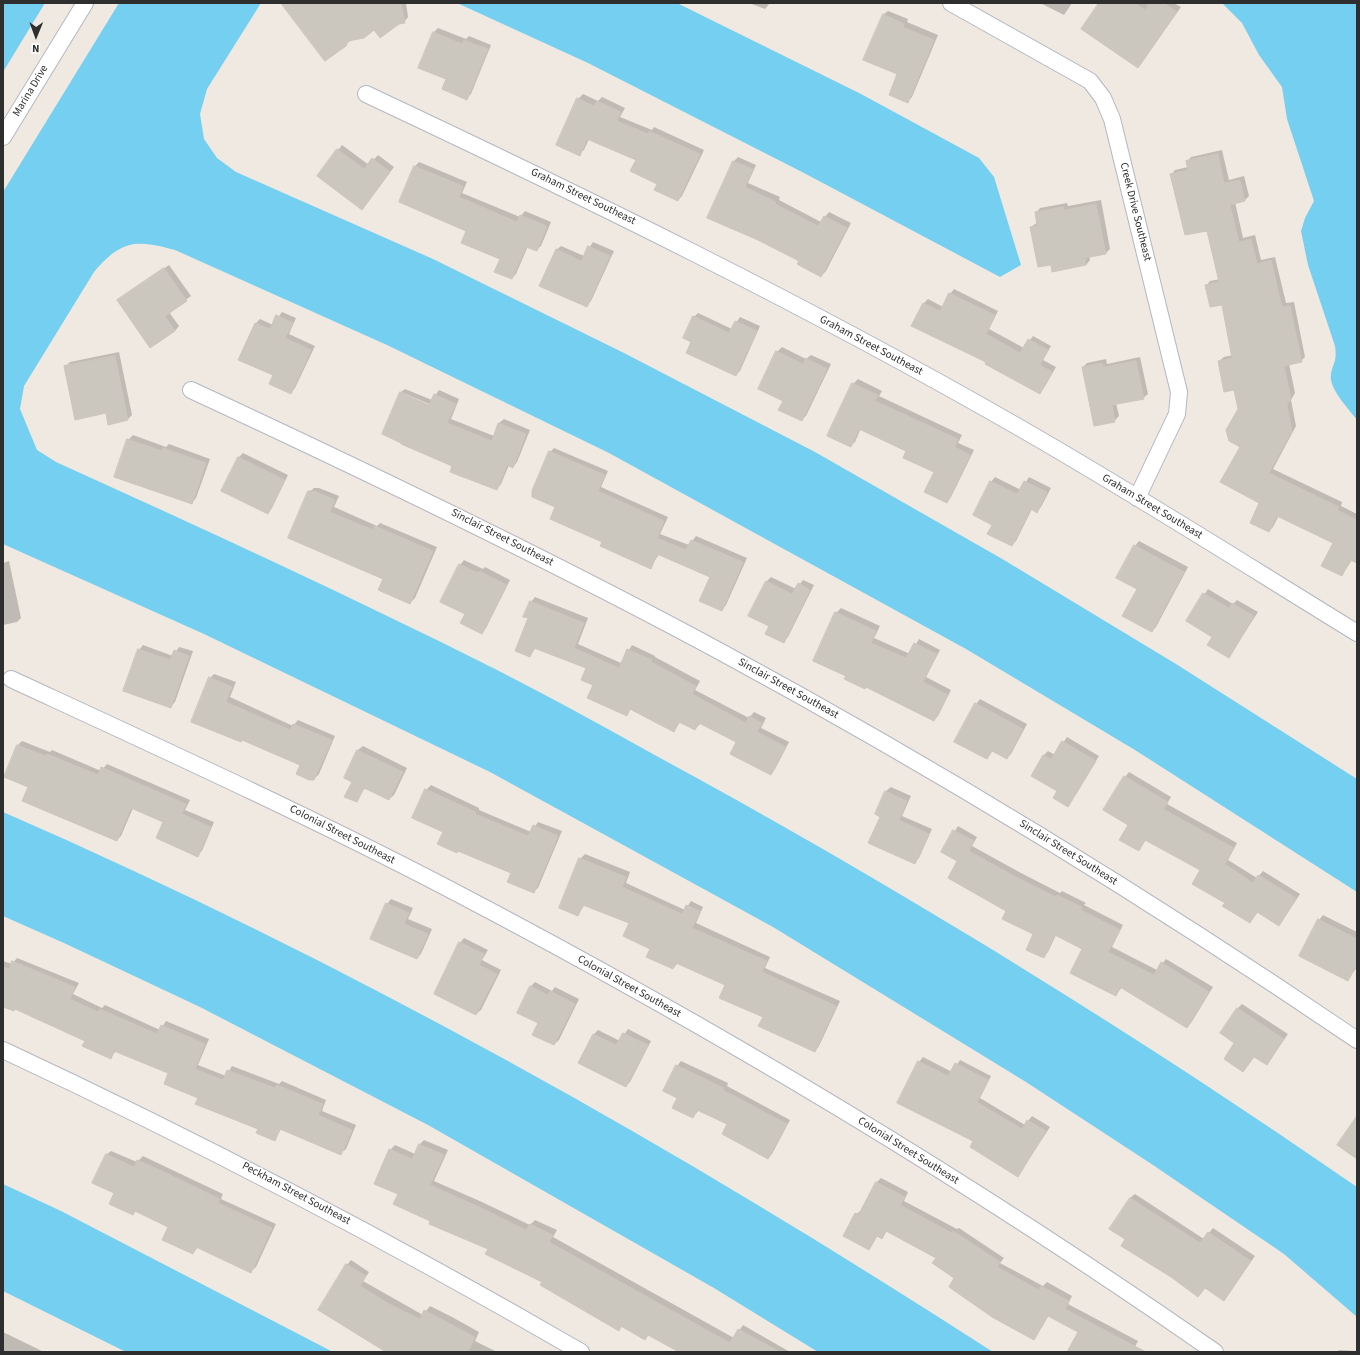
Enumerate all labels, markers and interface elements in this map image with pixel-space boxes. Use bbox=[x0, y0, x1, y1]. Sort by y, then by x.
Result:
north arrow bbox=[16, 16, 56, 56]
text: N bbox=[32, 41, 40, 56]
street label: Marina Drive bbox=[10, 63, 52, 119]
street label: Creek Drive Southeast bbox=[1116, 161, 1154, 263]
street label: Graham Street Southeast bbox=[528, 166, 638, 228]
street label: Graham Street Southeast bbox=[817, 313, 925, 379]
street label: Graham Street Southeast bbox=[1099, 472, 1205, 542]
street label: Sinclair Street Southeast bbox=[449, 506, 555, 570]
street label: Sinclair Street Southeast bbox=[735, 656, 841, 722]
street label: Colonial Street Southeast bbox=[287, 803, 397, 867]
street label: Sinclair Street Southeast bbox=[1017, 817, 1119, 889]
street label: Colonial Street Southeast bbox=[575, 953, 683, 1021]
street label: Colonial Street Southeast bbox=[855, 1115, 961, 1187]
street label: Peckham Street Southeast bbox=[239, 1160, 353, 1228]

